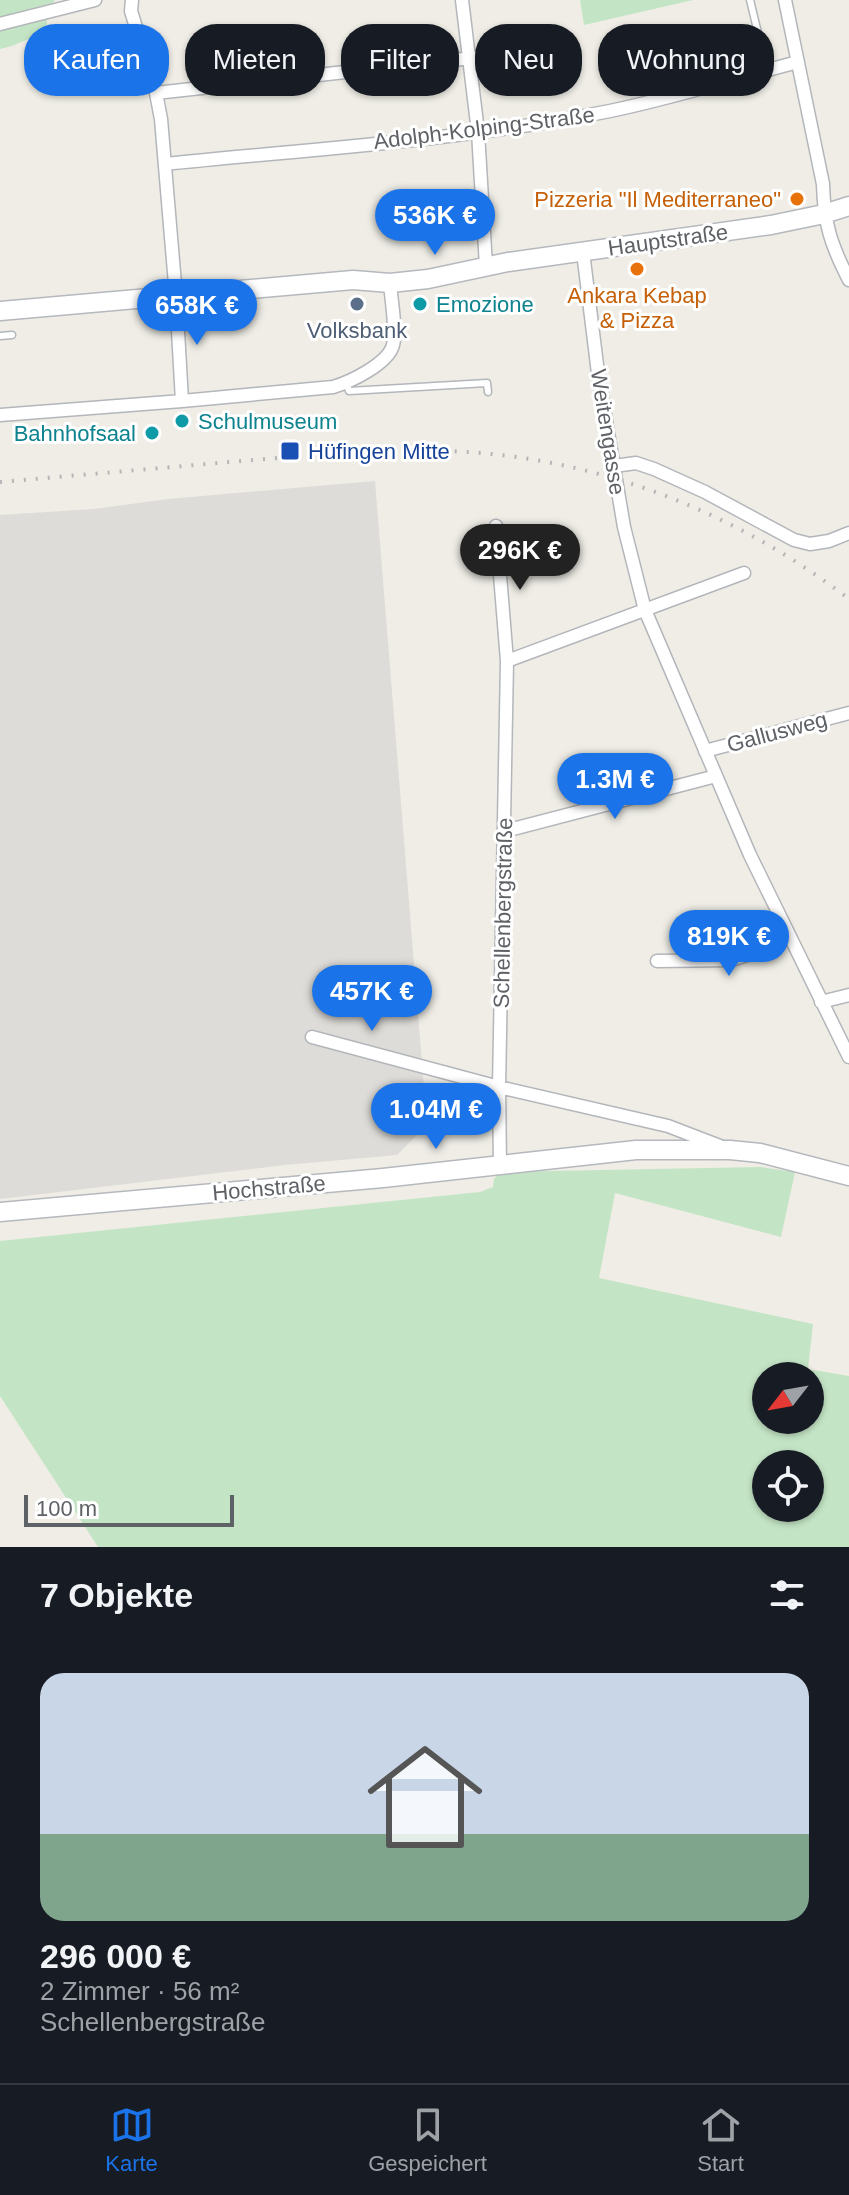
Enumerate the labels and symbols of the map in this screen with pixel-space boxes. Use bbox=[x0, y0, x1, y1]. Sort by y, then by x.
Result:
street label: Adolph-Kolping-Straße bbox=[372, 102, 596, 154]
place label: Pizzeria "Il Mediterraneo" bbox=[534, 187, 781, 212]
pin: 536K € bbox=[370, 189, 500, 257]
marker: Pizzeria "Il Mediterraneo" bbox=[788, 190, 806, 208]
street label: Hauptstraße bbox=[606, 219, 730, 261]
marker: Ankara Kebap & Pizza bbox=[628, 260, 646, 278]
pin: 658K € bbox=[132, 279, 262, 347]
place label: Ankara Kebap & Pizza bbox=[567, 283, 707, 333]
place label: Emozione bbox=[436, 292, 534, 317]
marker: Volksbank bbox=[348, 295, 366, 313]
marker: Emozione bbox=[411, 295, 429, 313]
place label: Volksbank bbox=[307, 318, 408, 343]
street label: Weitengasse bbox=[586, 367, 630, 497]
place label: Schulmuseum bbox=[198, 409, 337, 434]
marker: Schulmuseum bbox=[173, 412, 191, 430]
place label: Bahnhofsaal bbox=[14, 421, 136, 446]
marker: Bahnhofsaal bbox=[143, 424, 161, 442]
place label: Hüfingen Mitte bbox=[308, 439, 450, 464]
marker: Hüfingen Mitte bbox=[279, 440, 301, 462]
pin: 296K € bbox=[455, 524, 585, 592]
street label: Gallusweg bbox=[724, 707, 830, 757]
pin: 1.3M € bbox=[550, 753, 680, 821]
street label: Schellenbergstraße bbox=[489, 817, 517, 1009]
pin: 819K € bbox=[664, 910, 794, 978]
pin: 457K € bbox=[307, 965, 437, 1033]
pin: 1.04M € bbox=[362, 1083, 510, 1151]
street label: Hochstraße bbox=[211, 1171, 327, 1205]
north arrow bbox=[752, 1362, 824, 1434]
scale bar bbox=[24, 1491, 234, 1527]

